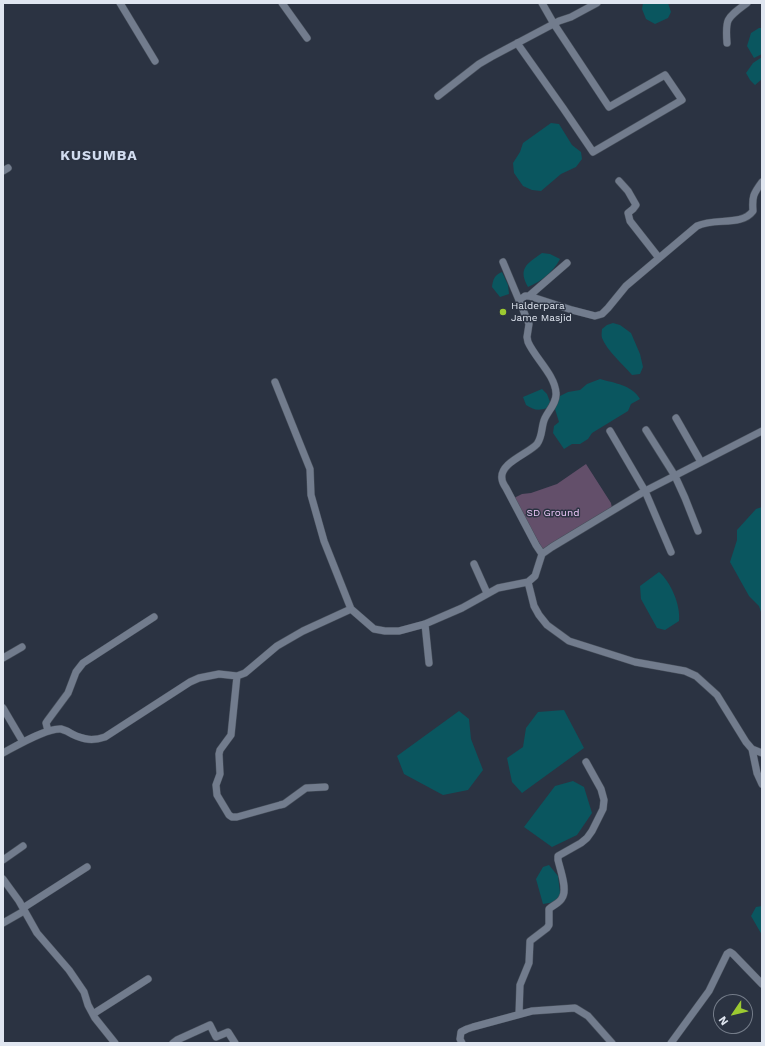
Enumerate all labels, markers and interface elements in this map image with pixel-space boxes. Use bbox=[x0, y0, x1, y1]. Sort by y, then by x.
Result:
district label: KUSUMBA bbox=[60, 148, 138, 164]
place label: Halderpara Jame Masjid bbox=[511, 300, 572, 324]
marker: Halderpara Jame Masjid bbox=[498, 307, 508, 317]
park label: SD Ground bbox=[527, 507, 579, 519]
north arrow bbox=[713, 994, 753, 1034]
text: N bbox=[716, 1014, 731, 1028]

